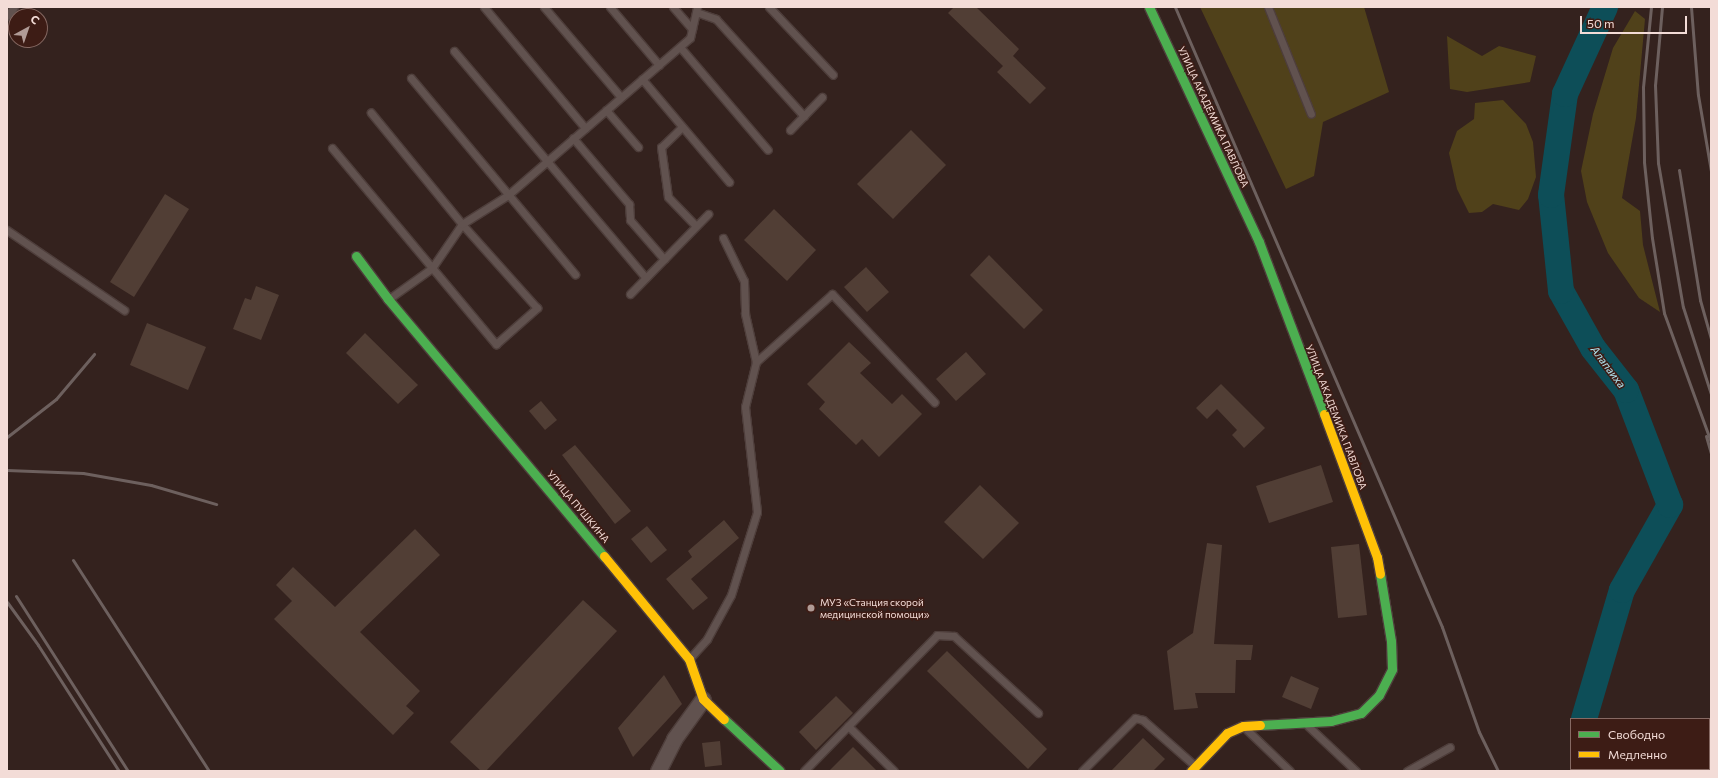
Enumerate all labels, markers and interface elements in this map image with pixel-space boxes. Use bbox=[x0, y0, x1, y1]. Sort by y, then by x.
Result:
north arrow bbox=[8, 8, 48, 48]
scale bar bbox=[1582, 8, 1689, 34]
text: С bbox=[28, 12, 42, 27]
text: 50 m bbox=[1587, 16, 1615, 30]
street label: УЛИЦА АКАДЕМИКА ПАВЛОВА bbox=[1175, 45, 1251, 189]
street label: УЛИЦА АКАДЕМИКА ПАВЛОВА bbox=[1303, 343, 1369, 491]
water label: Алапаиха bbox=[1588, 343, 1628, 391]
street label: УЛИЦА ПУШКИНА bbox=[544, 468, 612, 546]
place label: МУЗ «Станция скорой медицинской помощи» bbox=[820, 596, 929, 620]
marker: МУЗ «Станция скорой медицинской помощи» bbox=[805, 602, 817, 614]
legend bbox=[1570, 718, 1710, 770]
text: Свободно bbox=[1608, 727, 1665, 741]
text: Медленно bbox=[1608, 747, 1667, 761]

